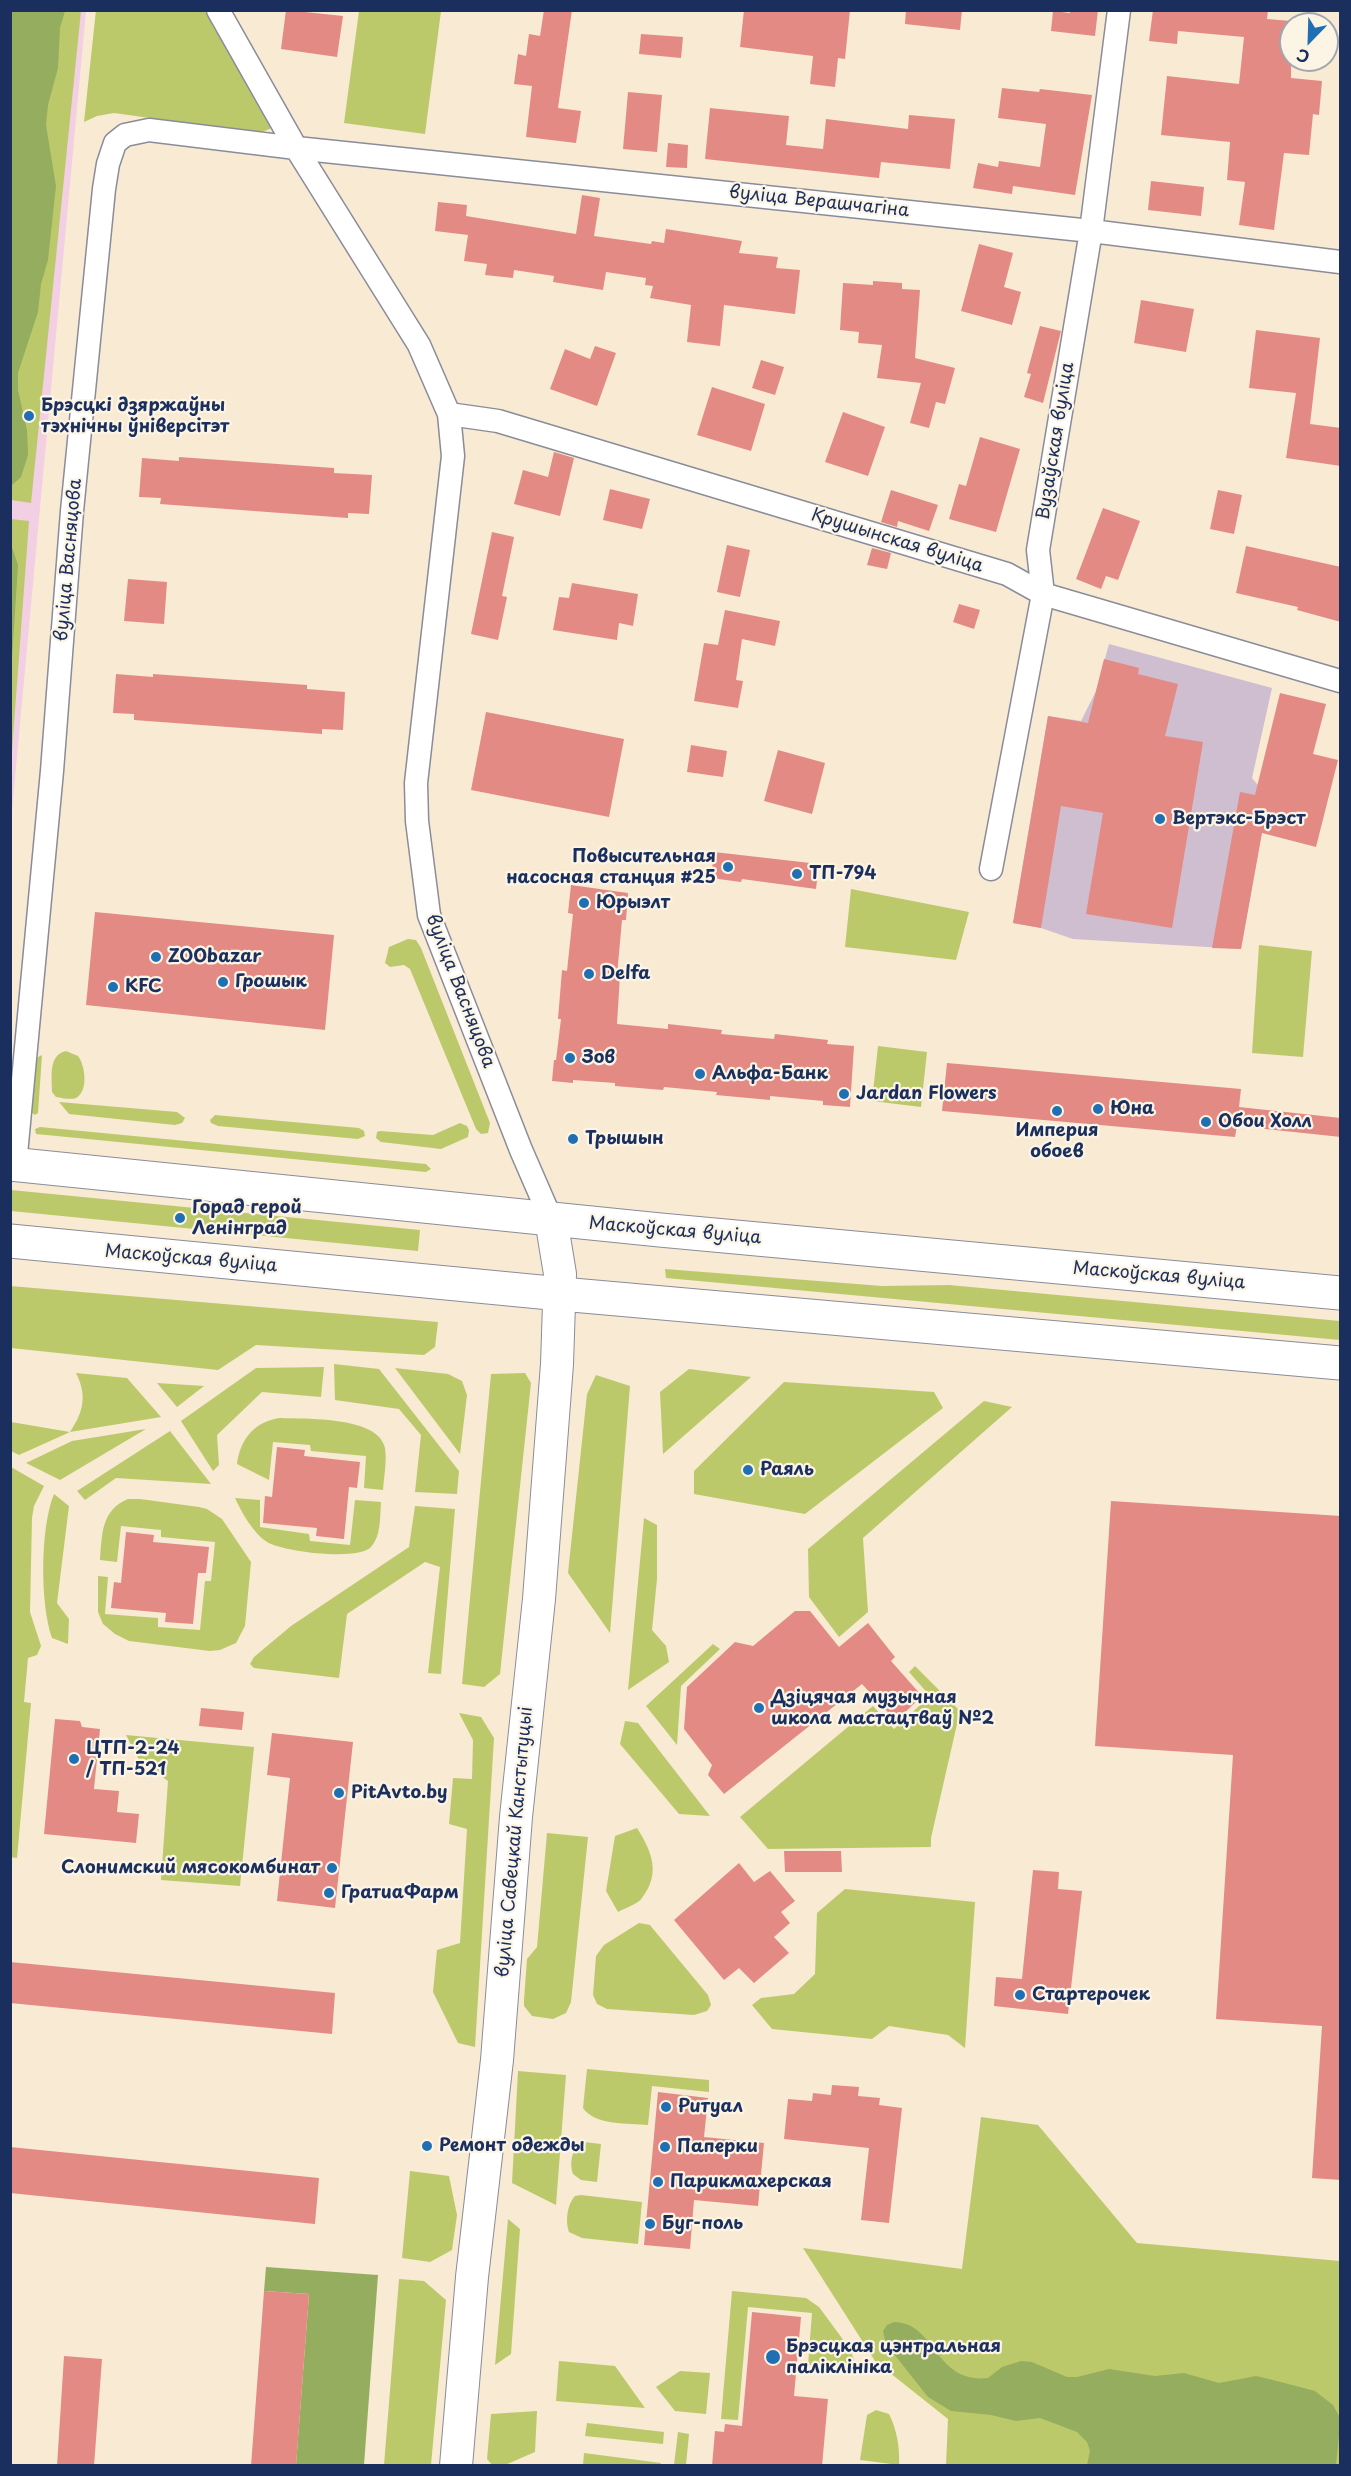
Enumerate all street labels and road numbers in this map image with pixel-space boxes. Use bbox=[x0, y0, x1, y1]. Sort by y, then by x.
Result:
street label: вуліца Верашчагіна bbox=[728, 182, 910, 222]
street label: Вузаўская вуліца bbox=[1033, 361, 1079, 521]
street label: вуліца Васняцова bbox=[51, 478, 87, 642]
street label: Крушынская вуліца bbox=[808, 504, 986, 578]
street label: вуліца Васняцова bbox=[421, 911, 499, 1071]
street label: Маскоўская вуліца bbox=[588, 1213, 762, 1249]
street label: Маскоўская вуліца bbox=[104, 1241, 278, 1277]
street label: Маскоўская вуліца bbox=[1072, 1258, 1246, 1294]
street label: вуліца Савецкай Канстытуцыі bbox=[492, 1706, 538, 1978]

